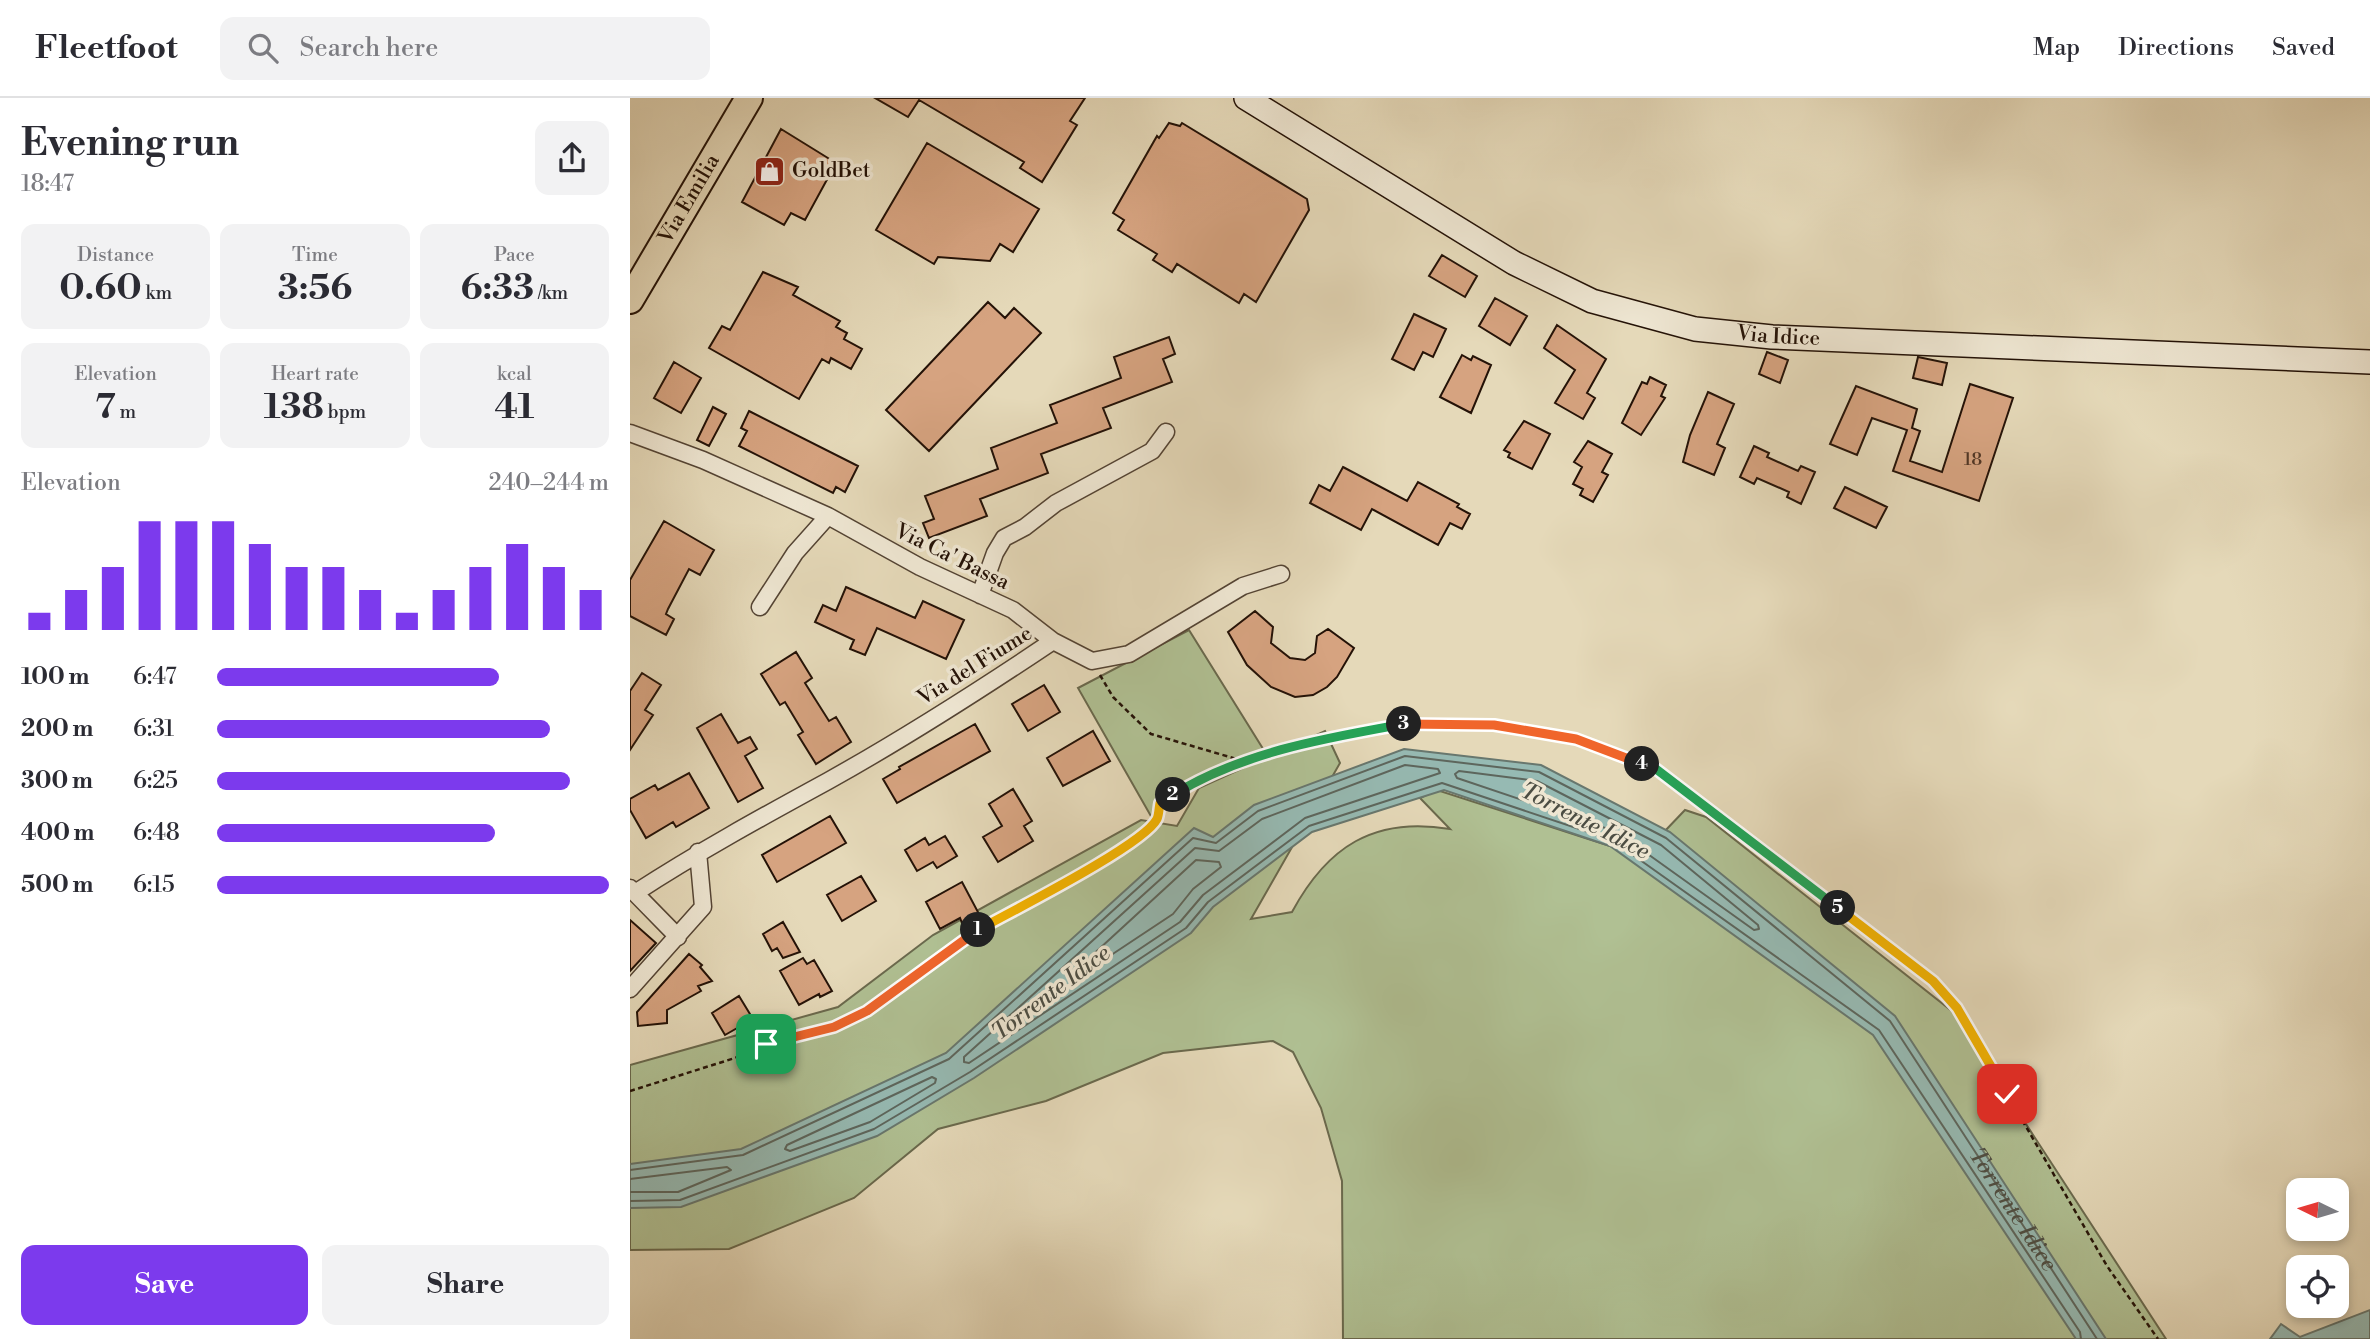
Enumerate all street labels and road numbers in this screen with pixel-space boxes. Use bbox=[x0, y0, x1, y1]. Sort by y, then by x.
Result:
street label: Via Emilia bbox=[652, 149, 726, 249]
street label: Via Idice bbox=[1734, 320, 1821, 352]
street label: Via Ca' Bassa bbox=[890, 518, 1014, 596]
street label: Via del Fiume bbox=[912, 620, 1037, 712]

